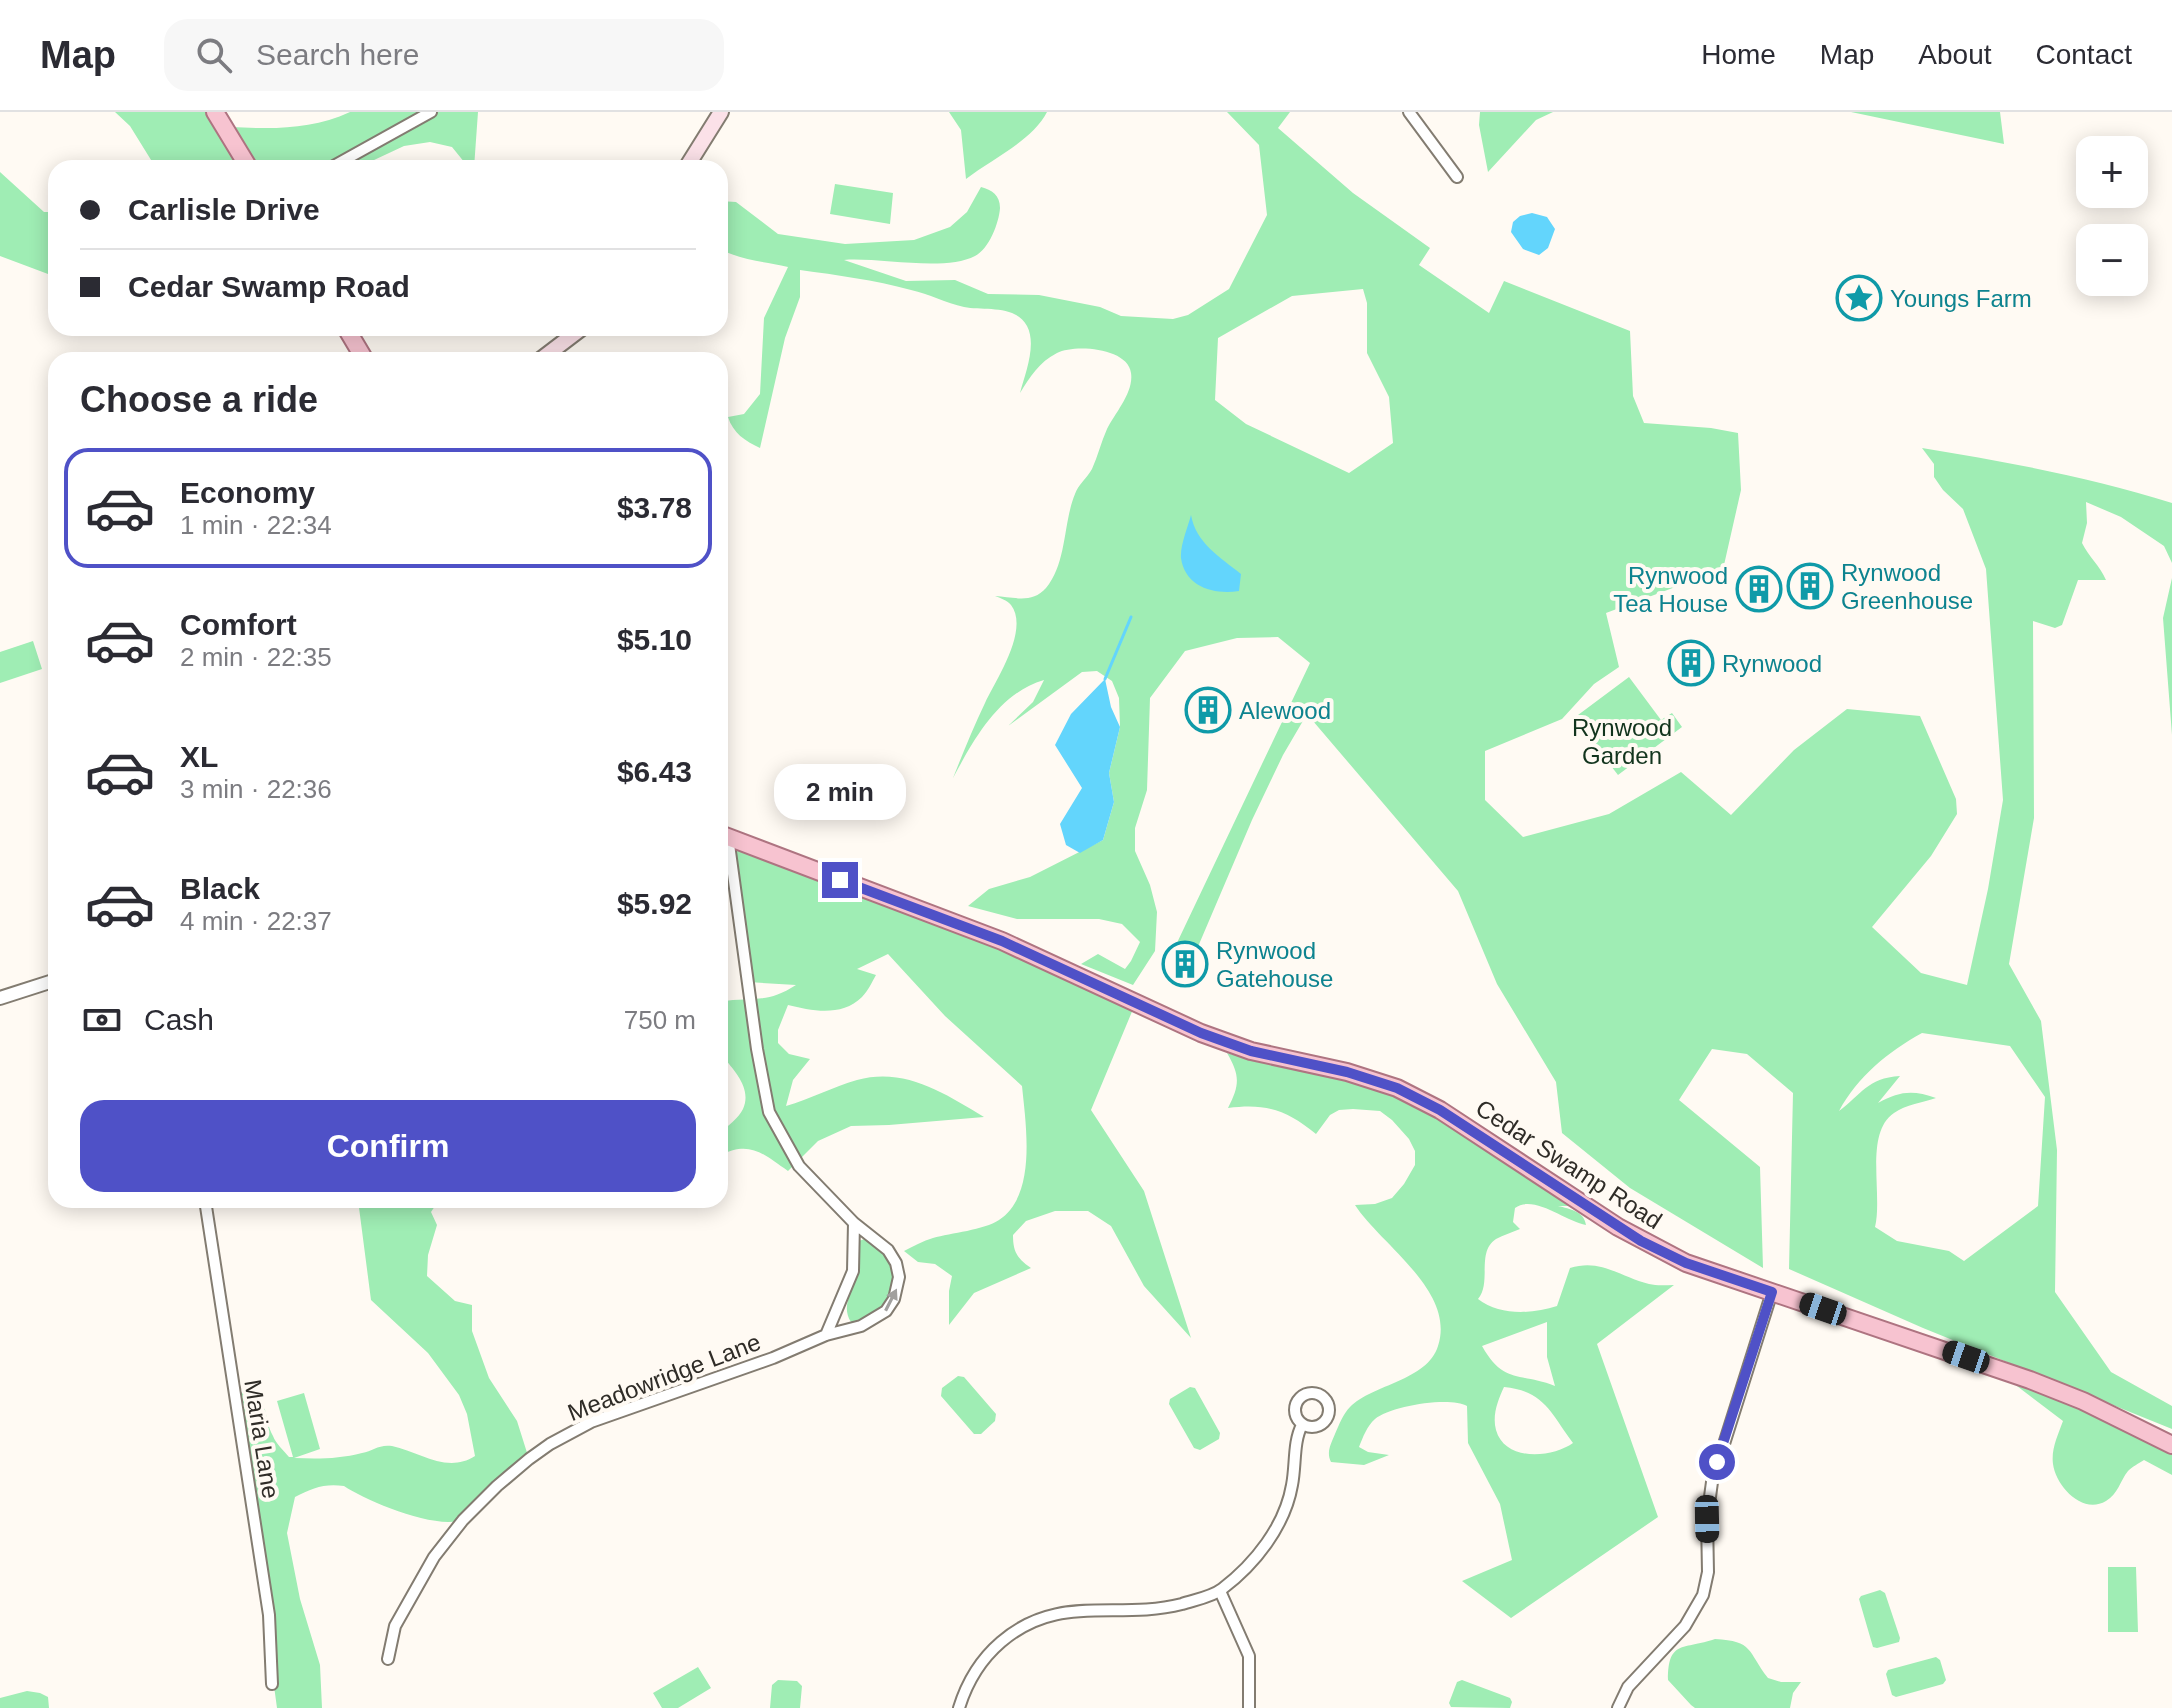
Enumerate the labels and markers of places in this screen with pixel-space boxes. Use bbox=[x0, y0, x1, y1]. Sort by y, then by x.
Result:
place icon: Youngs Farm bbox=[1835, 274, 1883, 322]
place label: Youngs Farm bbox=[1890, 285, 2032, 312]
place label: Rynwood Greenhouse bbox=[1841, 559, 1973, 614]
place label: Rynwood Tea House bbox=[1613, 562, 1728, 617]
building icon: Rynwood Greenhouse bbox=[1786, 562, 1834, 610]
building icon: Rynwood Tea House bbox=[1735, 565, 1783, 613]
building icon: Rynwood bbox=[1667, 639, 1715, 687]
place label: Rynwood bbox=[1722, 650, 1822, 677]
building icon: Alewood bbox=[1184, 686, 1232, 734]
place label: Alewood bbox=[1239, 697, 1331, 724]
place label: Rynwood Gatehouse bbox=[1216, 937, 1333, 992]
building icon: Rynwood Gatehouse bbox=[1161, 940, 1209, 988]

